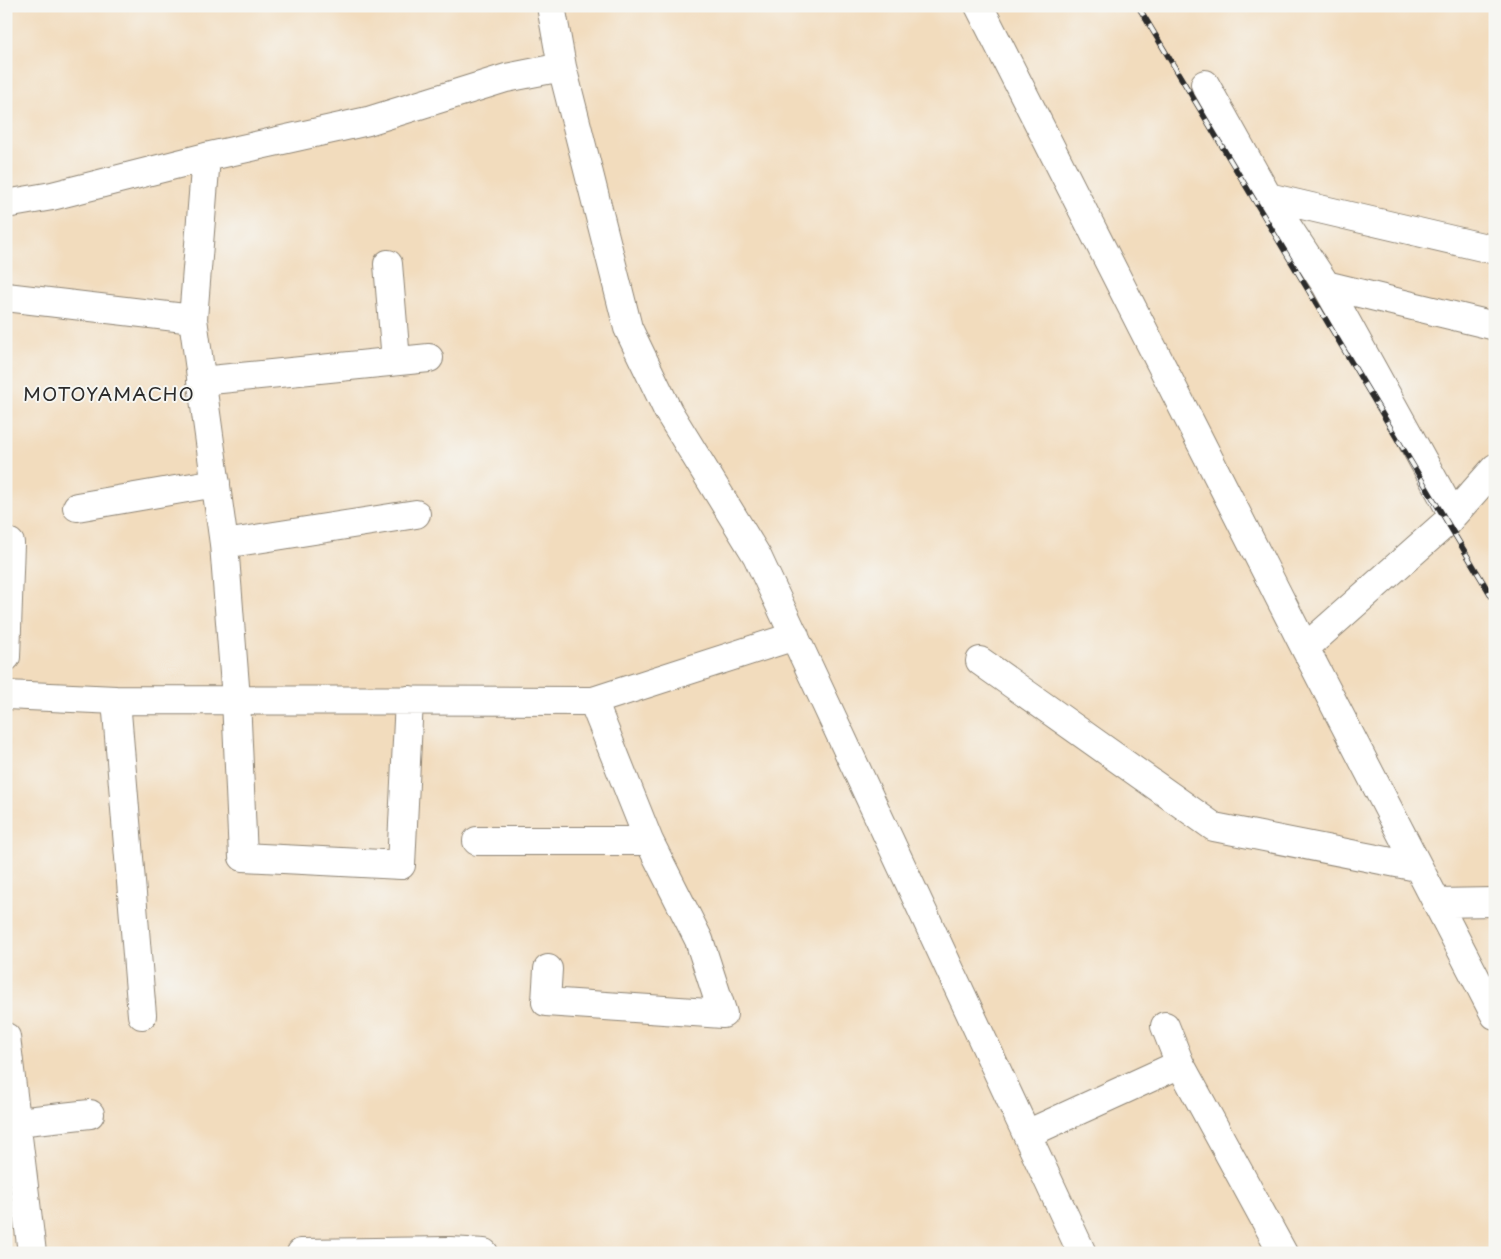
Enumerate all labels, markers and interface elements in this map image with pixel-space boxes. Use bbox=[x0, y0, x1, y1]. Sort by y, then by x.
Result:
district label: MOTOYAMACHO bbox=[23, 379, 195, 407]

